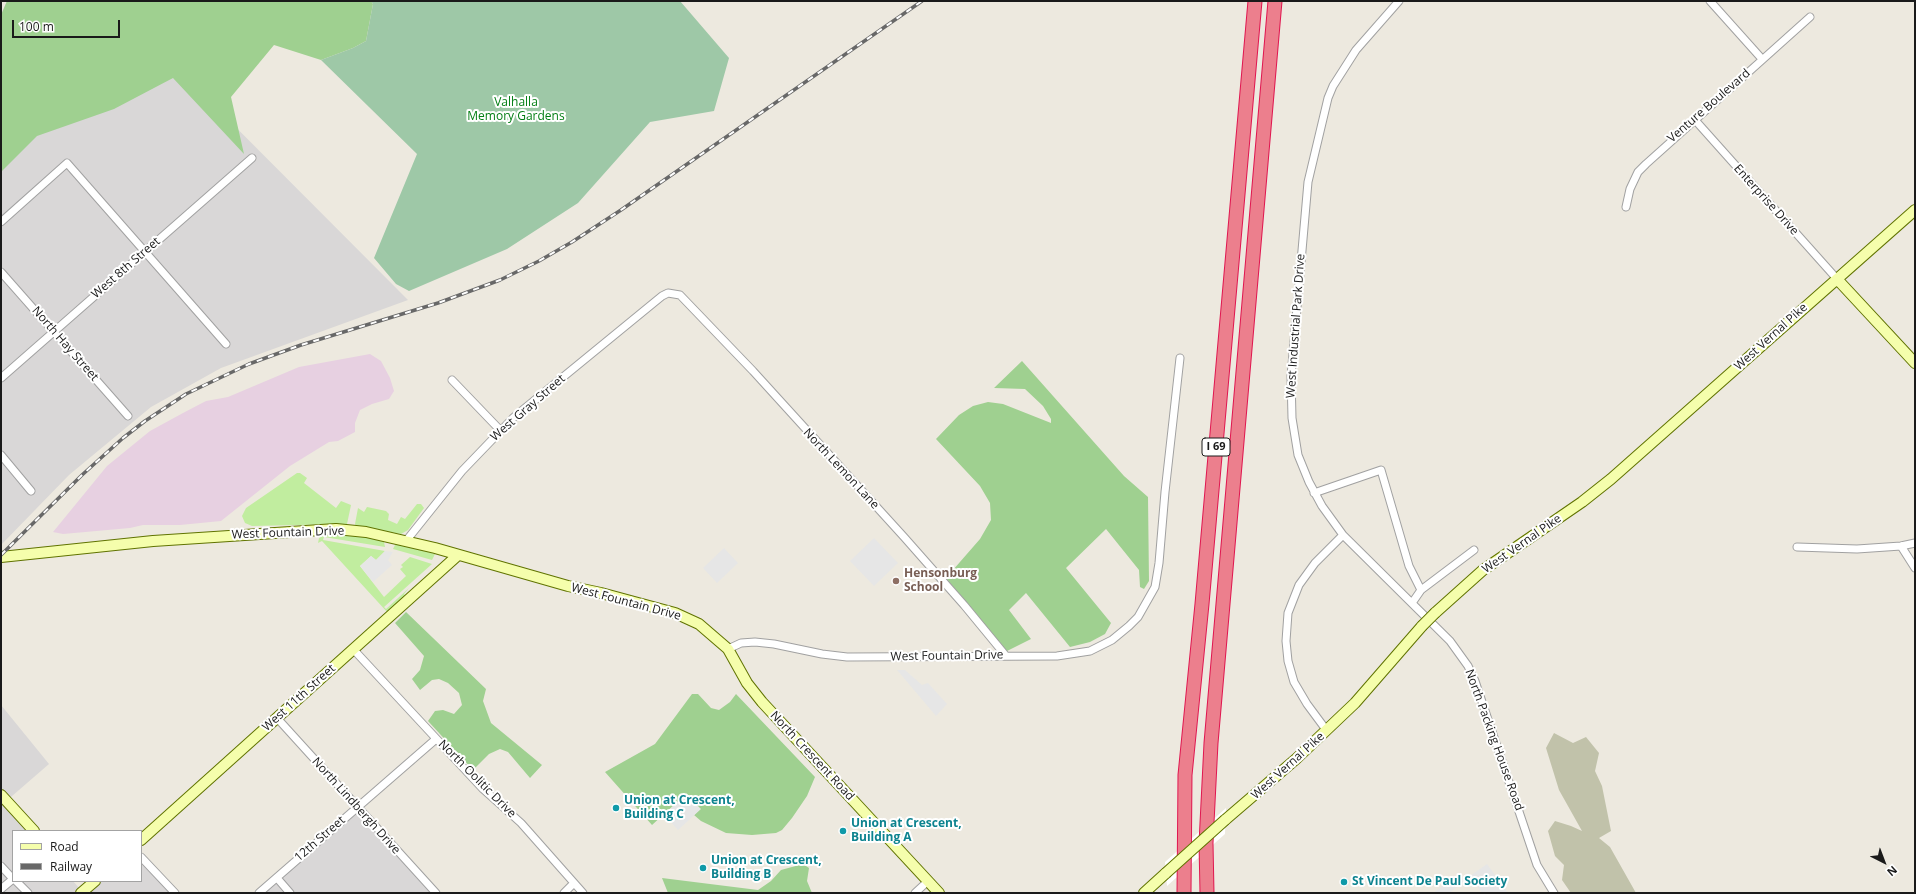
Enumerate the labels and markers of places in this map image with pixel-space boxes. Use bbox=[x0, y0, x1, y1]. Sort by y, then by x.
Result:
place label: Hensonburg School bbox=[904, 567, 977, 595]
marker: Hensonburg School bbox=[891, 576, 901, 586]
place label: Union at Crescent, Building C bbox=[624, 794, 735, 822]
marker: Union at Crescent, Building C bbox=[611, 803, 621, 813]
place label: Union at Crescent, Building A bbox=[851, 817, 962, 845]
marker: Union at Crescent, Building A bbox=[838, 826, 848, 836]
place label: Union at Crescent, Building B bbox=[711, 854, 822, 882]
marker: Union at Crescent, Building B bbox=[698, 863, 708, 873]
place label: St Vincent De Paul Society bbox=[1352, 875, 1507, 889]
marker: St Vincent De Paul Society bbox=[1339, 877, 1349, 887]

